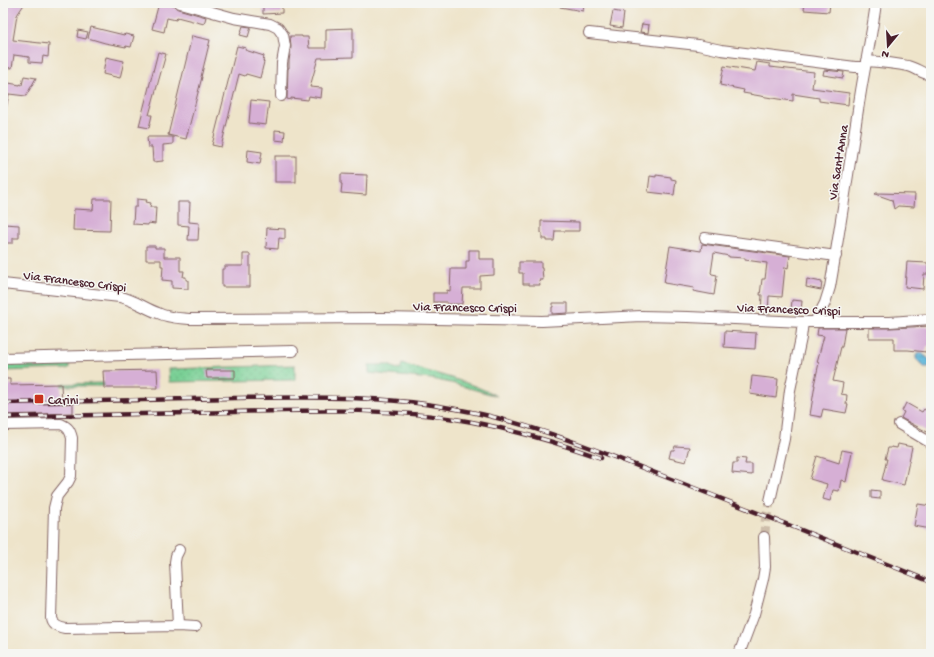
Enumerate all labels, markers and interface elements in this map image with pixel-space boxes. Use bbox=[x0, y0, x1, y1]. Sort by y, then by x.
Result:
north arrow bbox=[868, 26, 908, 66]
text: N bbox=[880, 47, 891, 60]
street label: Via Sant'Anna bbox=[826, 123, 853, 202]
street label: Via Francesco Crispi bbox=[21, 269, 127, 296]
street label: Via Francesco Crispi bbox=[412, 300, 517, 317]
street label: Via Francesco Crispi bbox=[736, 301, 841, 320]
marker: Carini bbox=[33, 393, 45, 405]
place label: Carini bbox=[48, 394, 79, 409]

